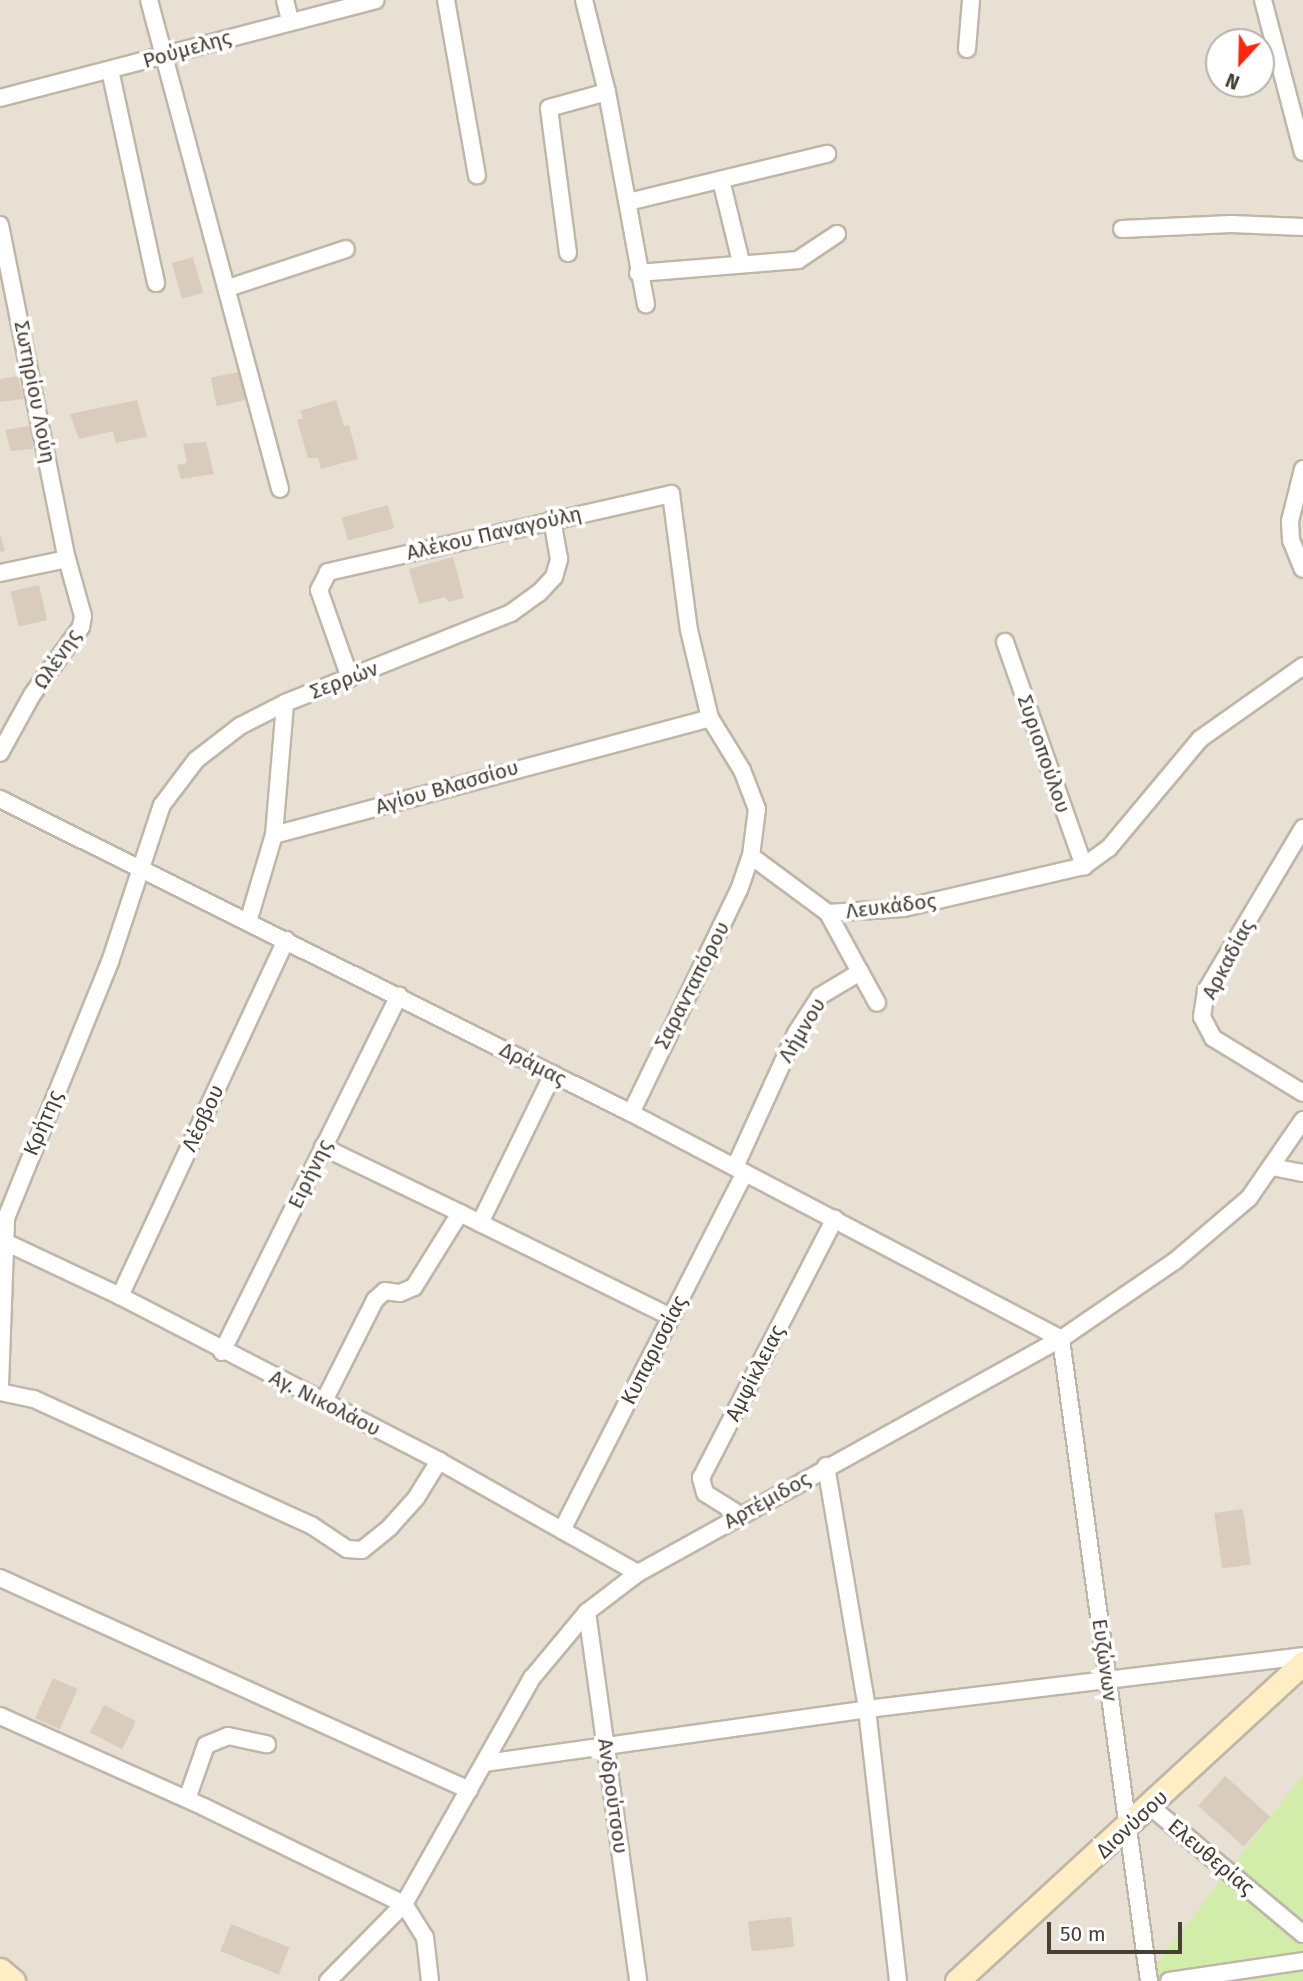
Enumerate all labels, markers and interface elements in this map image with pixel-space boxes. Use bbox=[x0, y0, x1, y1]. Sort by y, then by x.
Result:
street label: Ρούμελης bbox=[140, 24, 234, 74]
north arrow bbox=[1205, 28, 1275, 98]
text: N bbox=[1223, 68, 1243, 94]
street label: Σωτηρίου Λούη bbox=[9, 319, 61, 465]
street label: Αλέκου Παναγούλη bbox=[404, 501, 584, 565]
street label: Ωλένης bbox=[28, 624, 86, 694]
street label: Σερρών bbox=[306, 656, 382, 704]
street label: Συριοπούλου bbox=[1012, 692, 1076, 816]
street label: Αγίου Βλασσίου bbox=[373, 755, 521, 819]
street label: Λευκάδος bbox=[844, 888, 938, 924]
street label: Αρκαδίας bbox=[1196, 914, 1260, 1004]
street label: Σαρανταπόρου bbox=[649, 917, 735, 1053]
street label: Λήμνου bbox=[773, 993, 831, 1067]
street label: Δράμας bbox=[496, 1037, 570, 1091]
street label: Λέσβου bbox=[177, 1081, 229, 1155]
street label: Κρήτης bbox=[18, 1086, 68, 1160]
street label: Ειρήνης bbox=[283, 1135, 337, 1213]
street label: Κυπαρισσίας bbox=[616, 1291, 692, 1409]
street label: Αμφίκλειας bbox=[720, 1321, 790, 1425]
street label: Αγ. Νικολάου bbox=[265, 1364, 385, 1442]
street label: Αρτέμιδος bbox=[719, 1466, 815, 1534]
street label: Ευζώνων bbox=[1087, 1617, 1123, 1703]
street label: Ανδρούτσου bbox=[592, 1737, 634, 1855]
street label: Διονύσου bbox=[1091, 1784, 1173, 1864]
street label: Ελευθερίας bbox=[1163, 1814, 1259, 1900]
scale bar bbox=[1051, 1908, 1186, 1952]
text: 50 m bbox=[1060, 1921, 1106, 1947]

